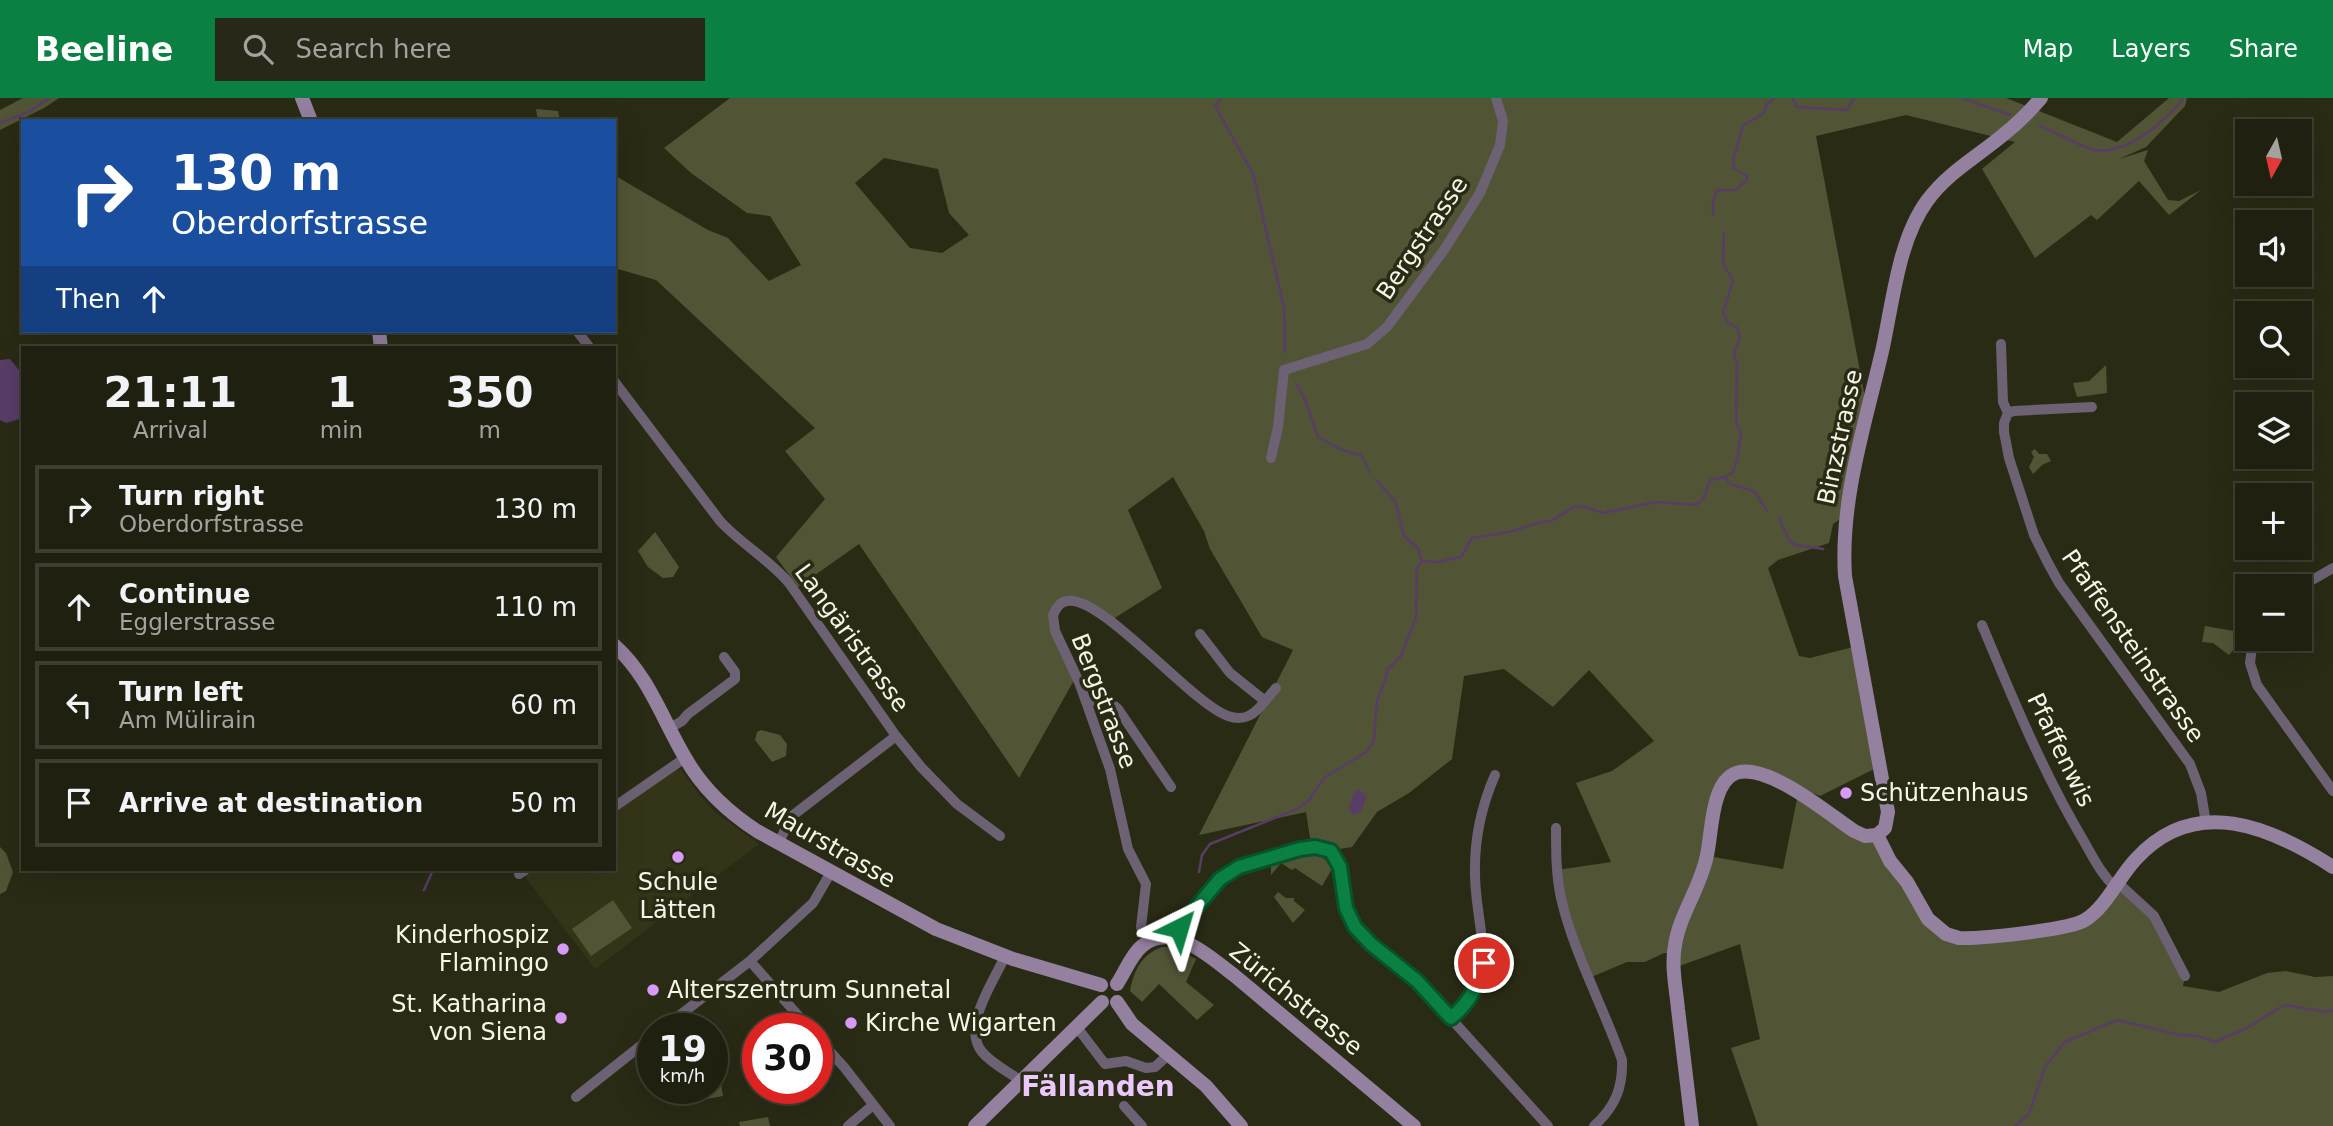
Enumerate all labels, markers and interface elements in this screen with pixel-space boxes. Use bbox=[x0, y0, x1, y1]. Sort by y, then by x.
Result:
search box bbox=[215, 18, 705, 81]
text: Beeline bbox=[35, 30, 173, 69]
icon: search bbox=[239, 30, 277, 68]
text: Search here bbox=[295, 34, 452, 64]
text: Map bbox=[2023, 35, 2073, 63]
text: Layers bbox=[2111, 35, 2191, 63]
text: Share bbox=[2229, 35, 2298, 63]
north arrow bbox=[2235, 119, 2312, 196]
map controls bbox=[2235, 119, 2312, 651]
text: 130 m bbox=[171, 145, 341, 202]
icon: right bbox=[56, 147, 147, 238]
street label: Bergstrasse bbox=[1371, 171, 1473, 305]
text: Oberdorfstrasse bbox=[171, 204, 428, 242]
button: sound bbox=[2235, 210, 2312, 287]
icon: ahead bbox=[135, 280, 173, 318]
text: Then bbox=[56, 284, 121, 314]
button: search bbox=[2235, 301, 2312, 378]
street label: Binzstrasse bbox=[1812, 367, 1868, 507]
text: 21:11 bbox=[104, 368, 237, 417]
text: 1 bbox=[327, 368, 356, 417]
text: 350 bbox=[446, 368, 533, 417]
button: layers bbox=[2235, 392, 2312, 469]
text: Arrival bbox=[133, 417, 208, 443]
text: min bbox=[320, 417, 363, 443]
text: m bbox=[478, 417, 501, 443]
text: Turn right bbox=[119, 481, 264, 511]
button: + bbox=[2235, 483, 2312, 560]
icon: right bbox=[60, 490, 98, 528]
text: 130 m bbox=[494, 494, 577, 524]
text: Oberdorfstrasse bbox=[119, 511, 304, 537]
street label: Pfaffensteinstrasse bbox=[2056, 544, 2210, 748]
street label: Langäristrasse bbox=[789, 559, 915, 717]
button: − bbox=[2235, 574, 2312, 651]
text: Continue bbox=[119, 579, 250, 609]
icon: ahead bbox=[60, 588, 98, 626]
text: 110 m bbox=[494, 592, 577, 622]
text: Egglerstrasse bbox=[119, 609, 275, 635]
street label: Bergstrasse bbox=[1065, 630, 1143, 772]
text: Turn left bbox=[119, 677, 243, 707]
icon: left bbox=[60, 686, 98, 724]
street label: Pfaffenwis bbox=[2021, 689, 2101, 811]
text: 60 m bbox=[510, 690, 577, 720]
text: Am Mülirain bbox=[119, 707, 256, 733]
place label: Schützenhaus bbox=[1860, 779, 2028, 807]
icon: arrive bbox=[60, 784, 98, 822]
marker: Schützenhaus bbox=[1838, 785, 1854, 801]
text: Arrive at destination bbox=[119, 788, 423, 818]
text: 50 m bbox=[510, 788, 577, 818]
street label: Maurstrasse bbox=[759, 796, 901, 894]
marker: Schule Lätten bbox=[670, 849, 686, 865]
place label: Schule Lätten bbox=[638, 868, 718, 924]
position arrow bbox=[1142, 891, 1216, 965]
place label: Kinderhospiz Flamingo bbox=[395, 921, 549, 977]
pin bbox=[1454, 933, 1514, 993]
street label: Zürichstrasse bbox=[1224, 937, 1368, 1061]
marker: Kinderhospiz Flamingo bbox=[555, 941, 571, 957]
icon: arrive bbox=[1465, 944, 1503, 982]
place label: Alterszentrum Sunnetal bbox=[667, 976, 951, 1004]
marker: Alterszentrum Sunnetal bbox=[645, 982, 661, 998]
place label: St. Katharina von Siena bbox=[391, 990, 547, 1046]
place label: Kirche Wigarten bbox=[865, 1009, 1057, 1037]
marker: St. Katharina von Siena bbox=[553, 1010, 569, 1026]
speed limit sign: 30 bbox=[742, 1013, 833, 1104]
marker: Kirche Wigarten bbox=[843, 1015, 859, 1031]
text: 19 bbox=[658, 1029, 707, 1069]
text: km/h bbox=[660, 1065, 705, 1086]
district label: Fällanden bbox=[1021, 1070, 1175, 1103]

